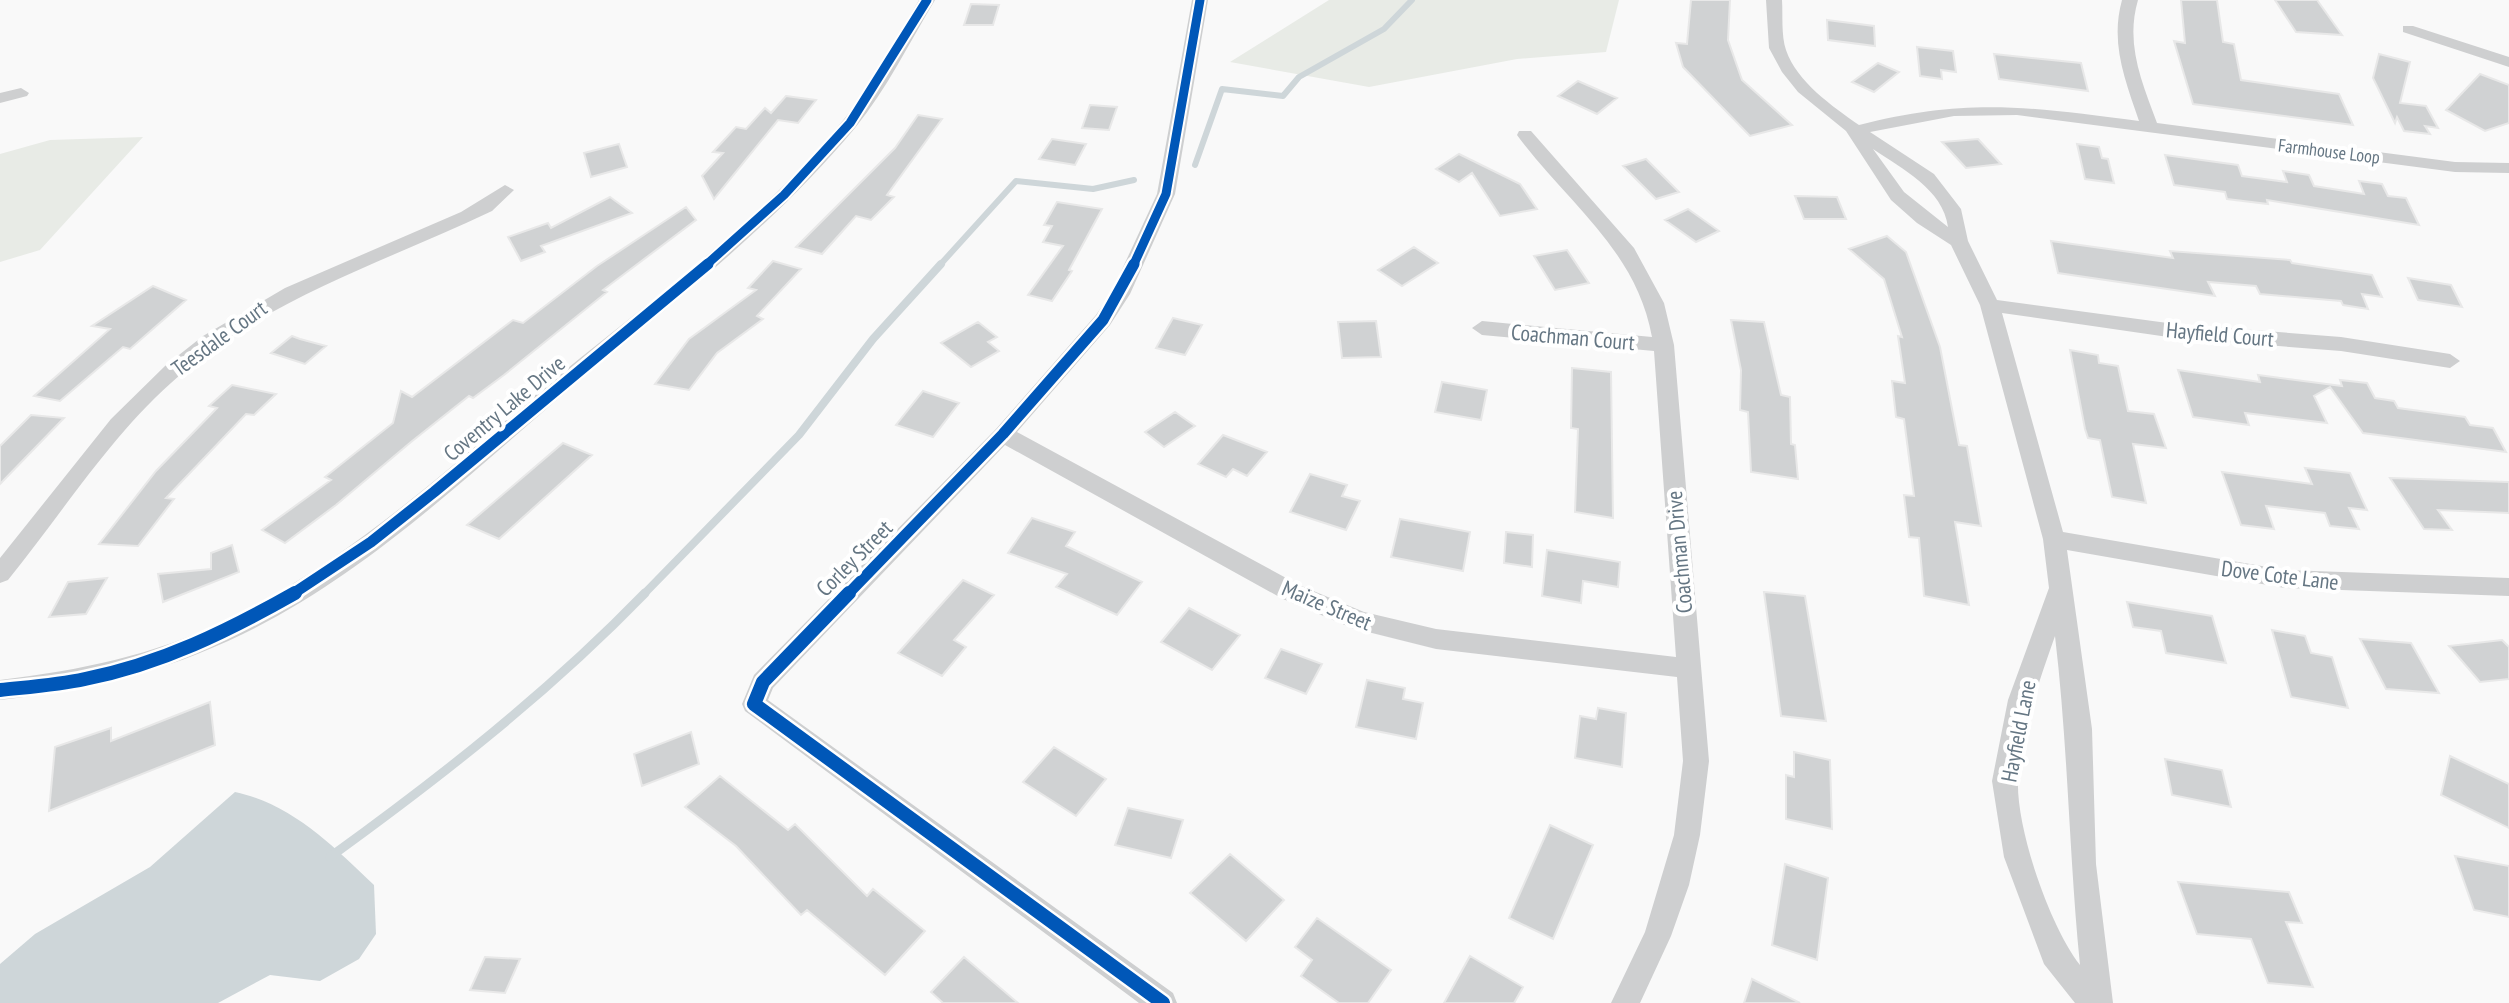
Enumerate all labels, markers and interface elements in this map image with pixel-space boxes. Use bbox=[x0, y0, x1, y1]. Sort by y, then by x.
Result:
street label: Farmhouse Loop bbox=[2277, 133, 2381, 169]
street label: Teesdale Court bbox=[166, 294, 272, 382]
street label: Hayfield Court bbox=[2165, 315, 2275, 353]
street label: Coachman Court bbox=[1510, 318, 1636, 356]
street label: Coventry Lake Drive bbox=[438, 349, 570, 467]
street label: Coachman Drive bbox=[1660, 490, 1698, 614]
street label: Corley Street bbox=[810, 514, 898, 602]
street label: Dove Cote Lane bbox=[2220, 554, 2340, 596]
street label: Maize Street bbox=[1278, 574, 1376, 636]
street label: Hayfield Lane bbox=[1994, 678, 2042, 784]

